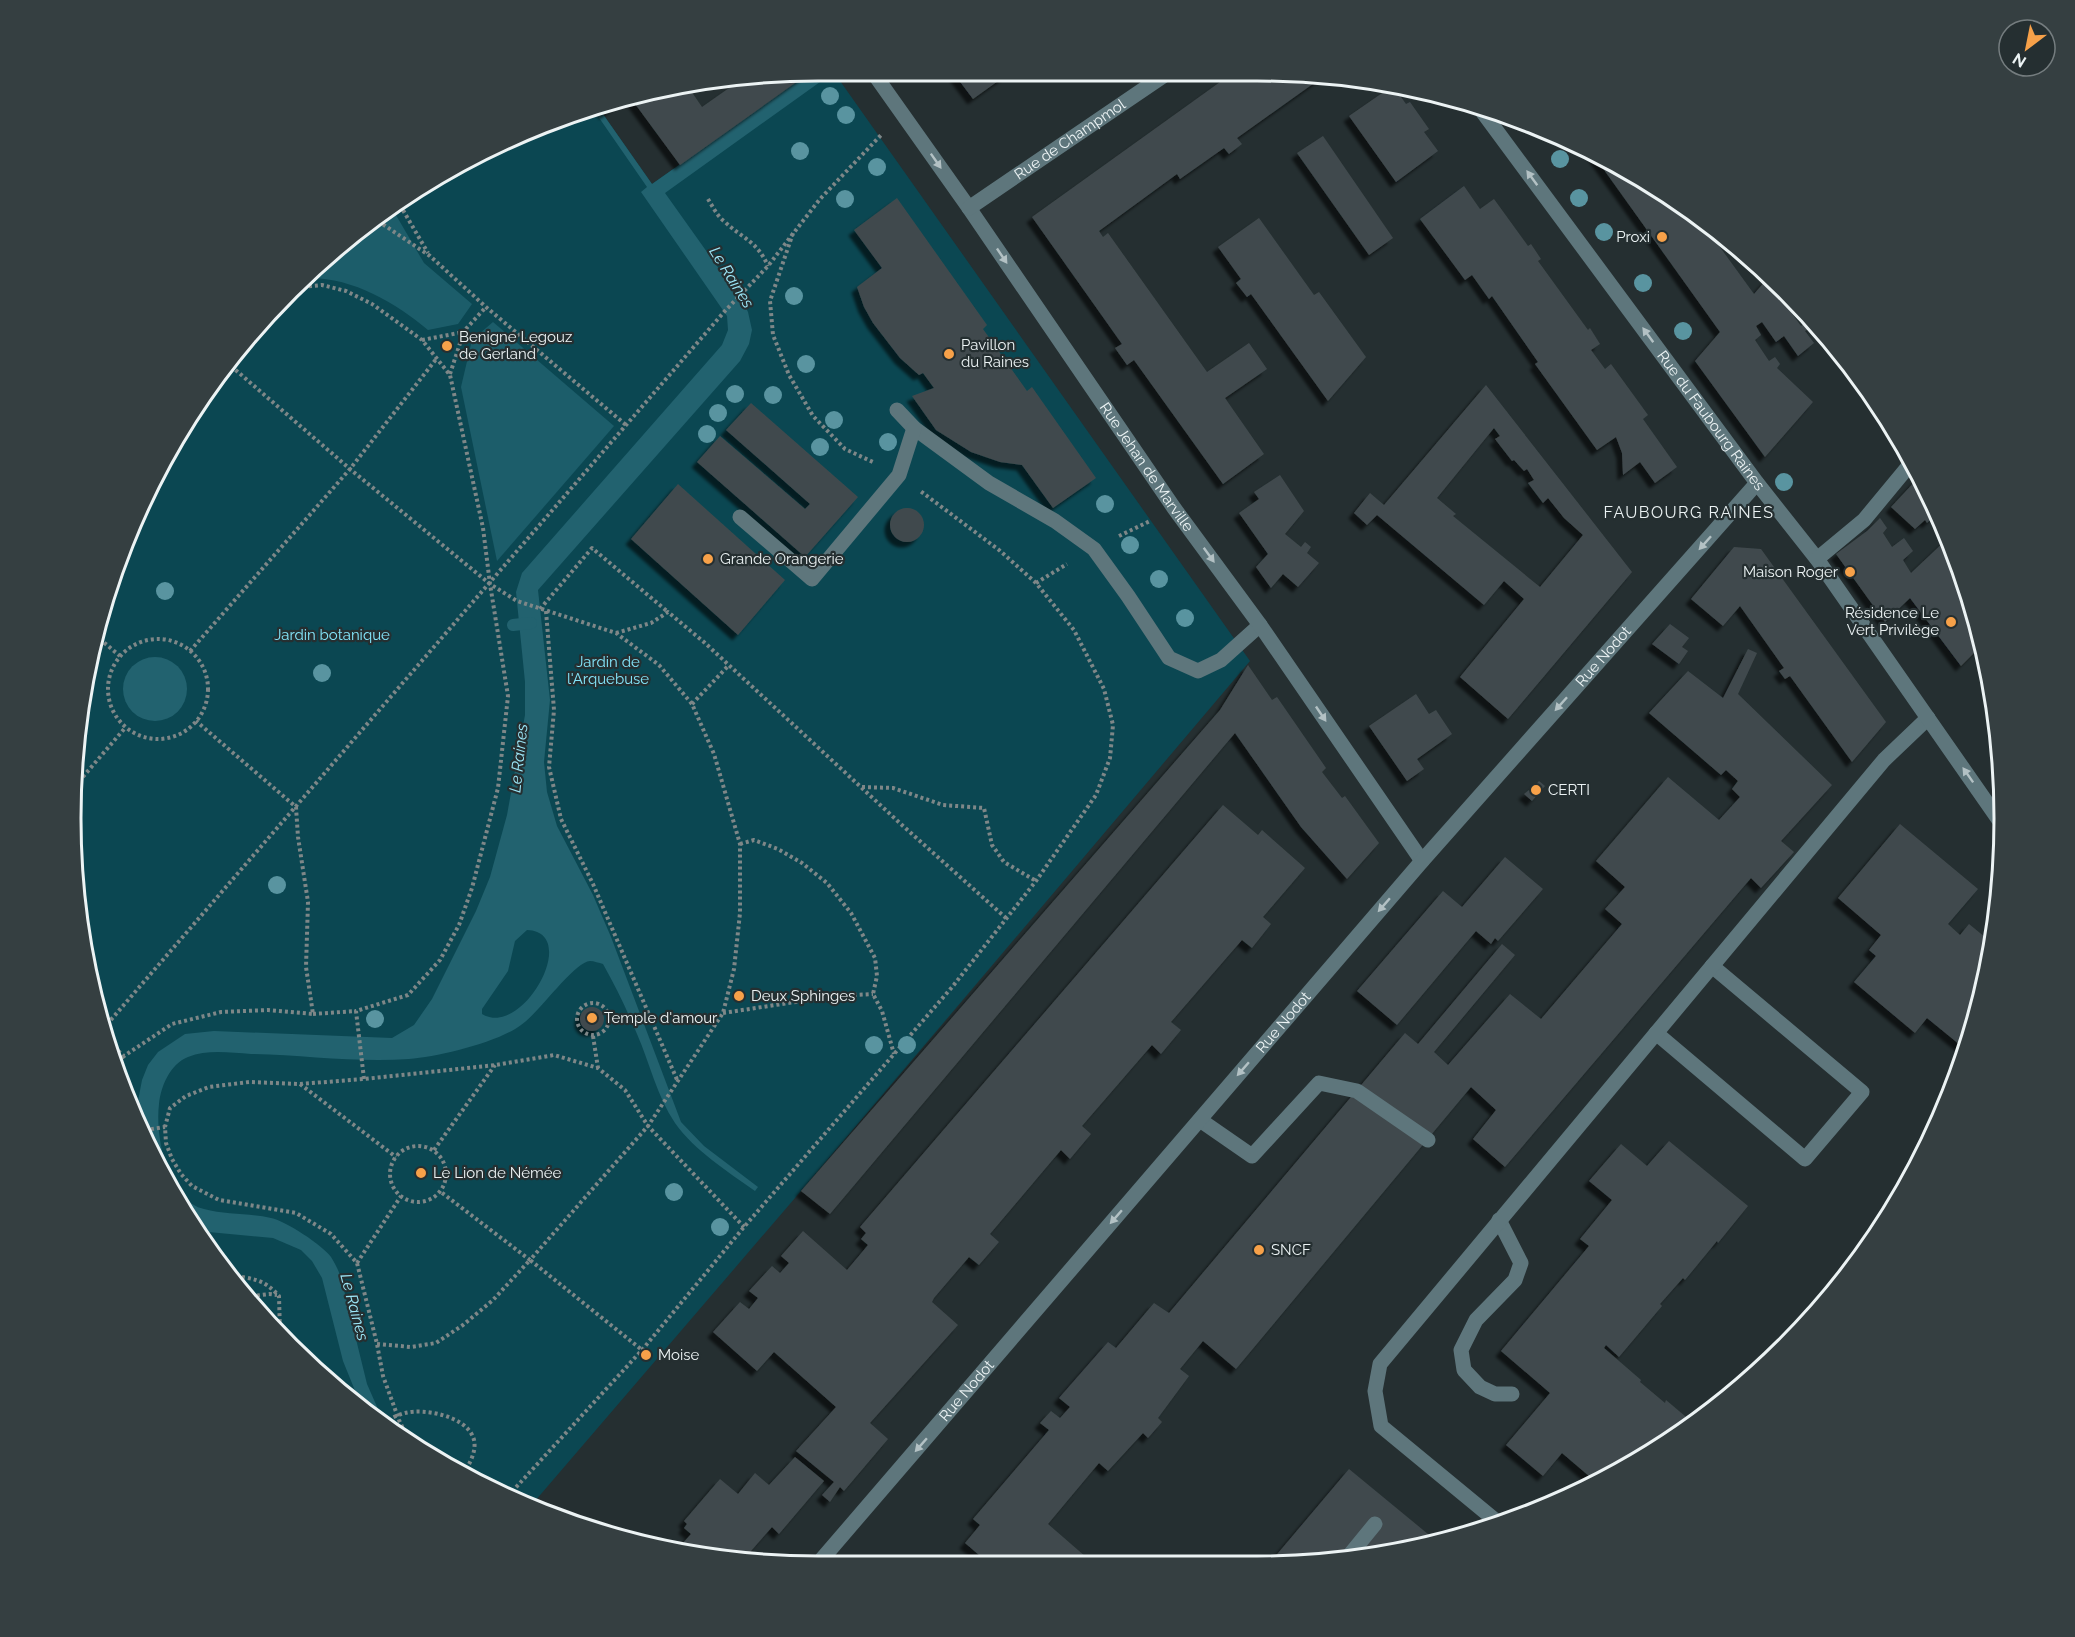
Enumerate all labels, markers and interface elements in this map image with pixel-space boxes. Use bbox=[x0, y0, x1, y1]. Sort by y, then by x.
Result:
north arrow bbox=[1997, 18, 2057, 78]
text: N bbox=[2009, 49, 2030, 72]
street label: Rue de Champmol bbox=[1011, 95, 1130, 183]
one-way arrow bbox=[930, 152, 942, 168]
one-way arrow bbox=[1526, 171, 1538, 187]
place label: Proxi bbox=[1616, 228, 1650, 246]
marker: Proxi bbox=[1655, 230, 1669, 244]
water label: Le Raines bbox=[705, 243, 758, 312]
one-way arrow bbox=[997, 248, 1008, 264]
one-way arrow bbox=[1642, 327, 1654, 343]
place label: Benigne Legouz de Gerland bbox=[459, 328, 572, 363]
place label: Pavillon du Raines bbox=[961, 336, 1029, 371]
marker: Benigne Legouz de Gerland bbox=[440, 339, 454, 353]
marker: Pavillon du Raines bbox=[942, 347, 956, 361]
street label: Rue du Faubourg Raines bbox=[1653, 347, 1769, 494]
street label: Rue Jehan de Marville bbox=[1096, 399, 1198, 535]
district label: FAUBOURG RAINES bbox=[1603, 503, 1775, 522]
one-way arrow bbox=[1699, 535, 1712, 550]
one-way arrow bbox=[1202, 547, 1214, 562]
place label: Grande Orangerie bbox=[720, 550, 844, 568]
marker: Grande Orangerie bbox=[701, 552, 715, 566]
place label: Maison Roger bbox=[1743, 563, 1839, 581]
marker: Maison Roger bbox=[1843, 565, 1857, 579]
place label: Résidence Le Vert Privilège bbox=[1845, 604, 1939, 639]
marker: Résidence Le Vert Privilège bbox=[1944, 615, 1958, 629]
street label: Rue Nodot bbox=[1572, 622, 1635, 690]
park label: Jardin botanique bbox=[274, 626, 390, 644]
park label: Jardin de l'Arquebuse bbox=[567, 653, 649, 688]
one-way arrow bbox=[1554, 697, 1568, 712]
one-way arrow bbox=[1315, 705, 1327, 721]
water label: Le Raines bbox=[505, 722, 532, 793]
one-way arrow bbox=[1962, 768, 1974, 784]
place label: CERTI bbox=[1548, 781, 1590, 799]
marker: CERTI bbox=[1529, 783, 1543, 797]
one-way arrow bbox=[1378, 897, 1391, 912]
place label: Deux Sphinges bbox=[751, 987, 855, 1005]
street label: Rue Nodot bbox=[1252, 988, 1315, 1057]
marker: Deux Sphinges bbox=[732, 989, 746, 1003]
place label: Temple d'amour bbox=[604, 1009, 718, 1027]
marker: Temple d'amour bbox=[585, 1011, 599, 1025]
one-way arrow bbox=[1237, 1061, 1250, 1076]
place label: Le Lion de Némée bbox=[433, 1164, 562, 1182]
marker: Le Lion de Némée bbox=[414, 1166, 428, 1180]
one-way arrow bbox=[1110, 1209, 1123, 1224]
place label: SNCF bbox=[1271, 1241, 1311, 1259]
marker: SNCF bbox=[1252, 1243, 1266, 1257]
water label: Le Raines bbox=[336, 1271, 373, 1343]
place label: Moise bbox=[658, 1346, 699, 1364]
marker: Moise bbox=[639, 1348, 653, 1362]
street label: Rue Nodot bbox=[935, 1357, 998, 1425]
one-way arrow bbox=[914, 1437, 927, 1452]

